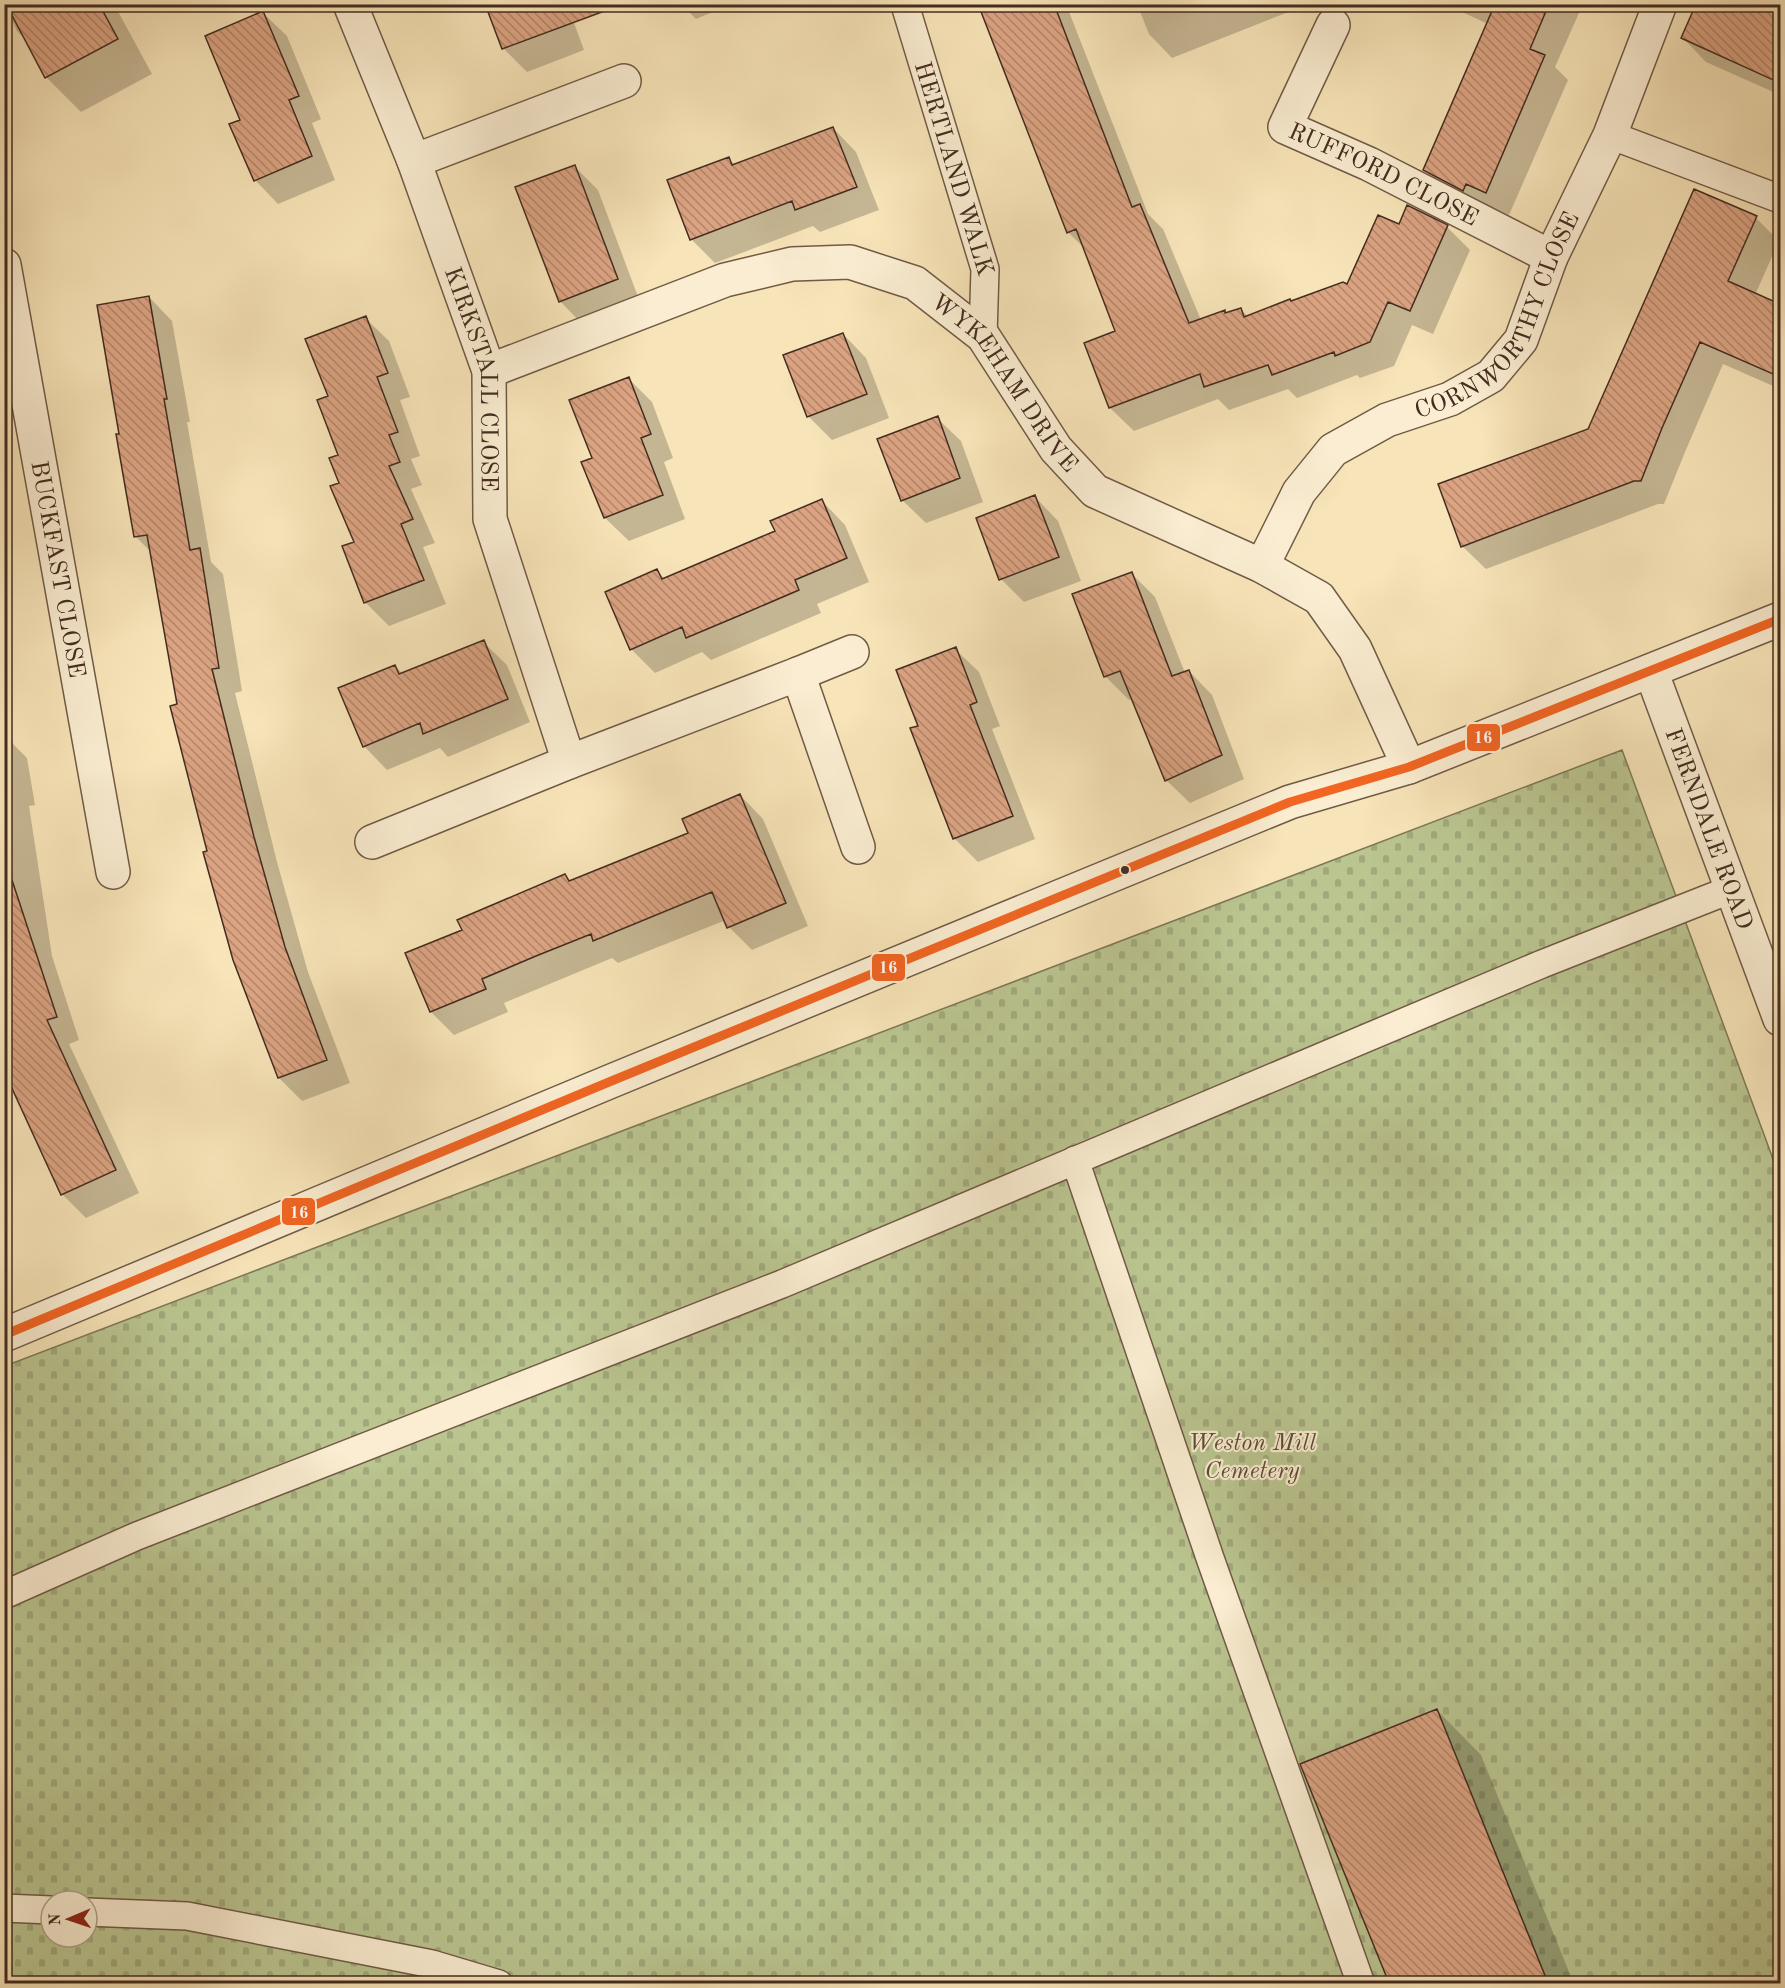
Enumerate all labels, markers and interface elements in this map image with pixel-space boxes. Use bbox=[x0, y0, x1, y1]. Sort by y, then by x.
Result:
street label: HERTLAND WALK bbox=[909, 59, 996, 279]
street label: RUFFORD CLOSE bbox=[1284, 120, 1481, 232]
street label: CORNWORTHY CLOSE bbox=[1412, 209, 1585, 424]
street label: KIRKSTALL CLOSE bbox=[439, 264, 500, 492]
street label: WYKEHAM DRIVE bbox=[926, 290, 1081, 478]
street label: BUCKFAST CLOSE bbox=[25, 459, 88, 680]
line badge: 16 bbox=[1466, 723, 1501, 752]
street label: FERNDALE ROAD bbox=[1659, 725, 1756, 933]
text: 16 bbox=[1474, 731, 1492, 747]
unlabelled marker bbox=[1119, 864, 1131, 876]
line badge: 16 bbox=[871, 953, 906, 982]
text: 16 bbox=[879, 961, 897, 977]
line badge: 16 bbox=[281, 1197, 316, 1226]
text: 16 bbox=[290, 1206, 308, 1222]
park label: Weston Mill Cemetery bbox=[1188, 1432, 1316, 1484]
north arrow bbox=[39, 1889, 99, 1949]
text: N bbox=[48, 1912, 64, 1926]

